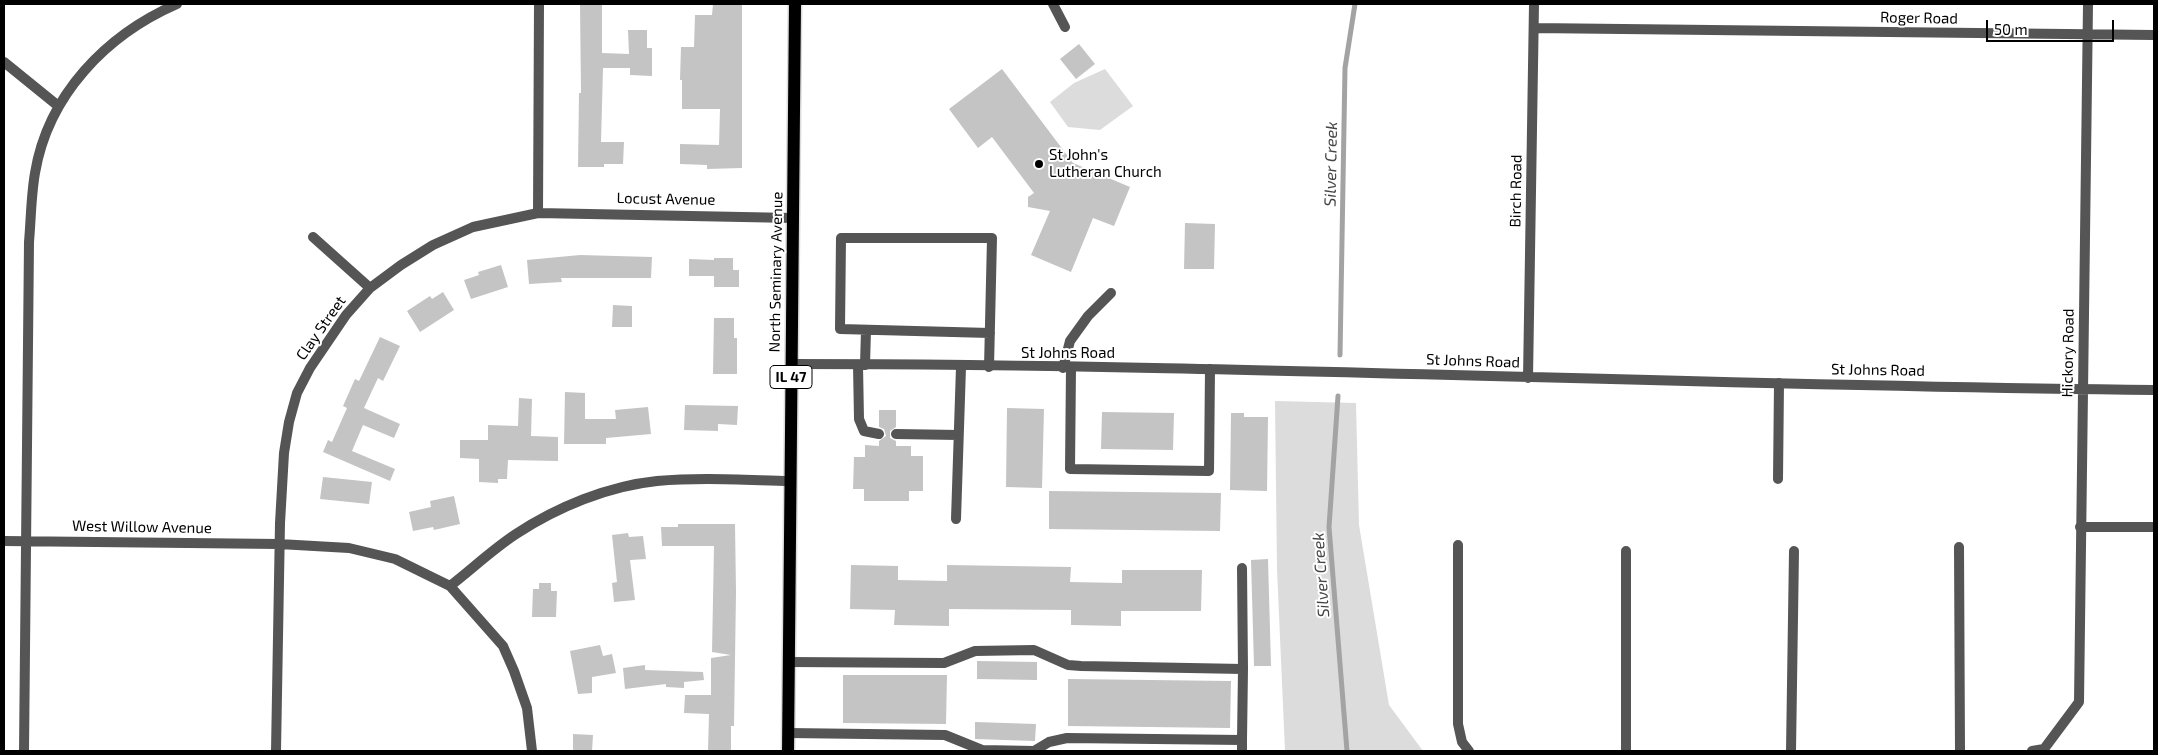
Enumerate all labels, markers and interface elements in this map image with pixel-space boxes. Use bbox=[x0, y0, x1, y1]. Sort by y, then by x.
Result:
street label: Roger Road bbox=[1880, 8, 1958, 28]
scale bar bbox=[1988, 10, 2116, 42]
text: 50 m bbox=[1994, 20, 2028, 38]
water label: Silver Creek bbox=[1321, 121, 1341, 207]
place label: St John's Lutheran Church bbox=[1049, 146, 1162, 181]
street label: Birch Road bbox=[1506, 154, 1526, 228]
marker: St John's Lutheran Church bbox=[1033, 158, 1045, 170]
street label: Locust Avenue bbox=[616, 189, 716, 209]
street label: North Seminary Avenue bbox=[766, 191, 786, 353]
street label: Clay Street bbox=[292, 292, 350, 364]
street label: Hickory Road bbox=[2058, 308, 2078, 398]
street label: St Johns Road bbox=[1021, 344, 1115, 362]
street label: St Johns Road bbox=[1426, 350, 1520, 372]
street label: St Johns Road bbox=[1831, 360, 1925, 380]
road number: IL 47 bbox=[770, 366, 812, 388]
street label: West Willow Avenue bbox=[72, 517, 212, 537]
water label: Silver Creek bbox=[1308, 532, 1334, 618]

